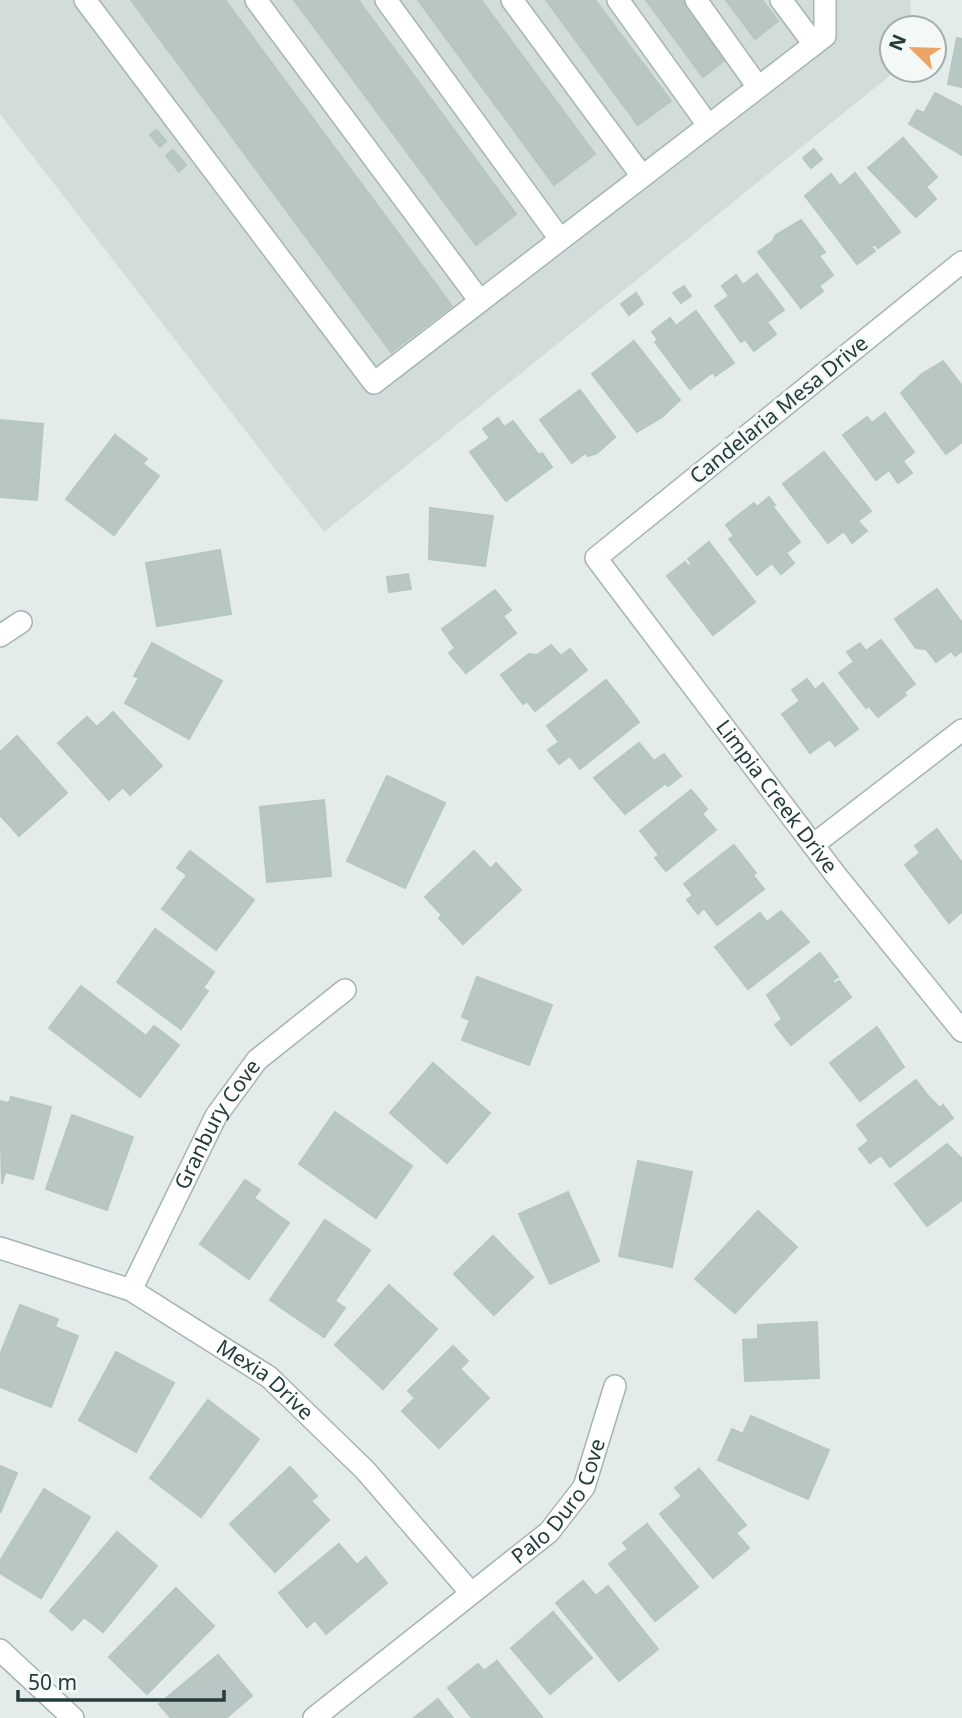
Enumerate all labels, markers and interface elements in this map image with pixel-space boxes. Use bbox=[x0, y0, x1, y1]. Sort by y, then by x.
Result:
north arrow bbox=[878, 14, 948, 84]
text: N bbox=[882, 30, 912, 55]
street label: Candelaria Mesa Drive bbox=[684, 329, 873, 490]
street label: Limpia Creek Drive bbox=[710, 714, 844, 879]
street label: Granbury Cove bbox=[167, 1053, 266, 1194]
street label: Mexia Drive bbox=[211, 1332, 320, 1426]
street label: Palo Duro Cove bbox=[505, 1435, 611, 1570]
scale bar bbox=[18, 1658, 224, 1702]
text: 50 m bbox=[28, 1668, 77, 1696]

